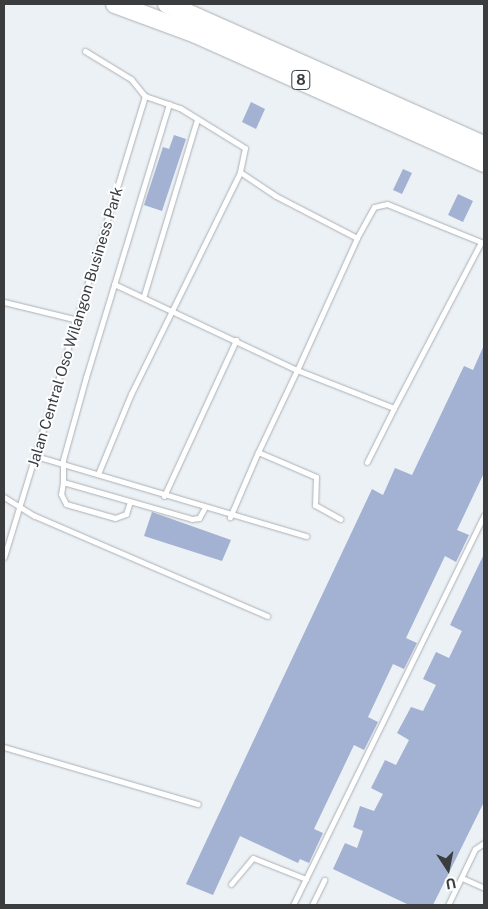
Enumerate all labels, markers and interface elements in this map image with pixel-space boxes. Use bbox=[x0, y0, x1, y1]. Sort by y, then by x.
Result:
road number: 8 bbox=[291, 68, 311, 92]
street label: Jalan Central Oso Wilangon Business Park bbox=[24, 185, 126, 469]
north arrow bbox=[423, 844, 473, 894]
text: U bbox=[444, 875, 457, 893]

